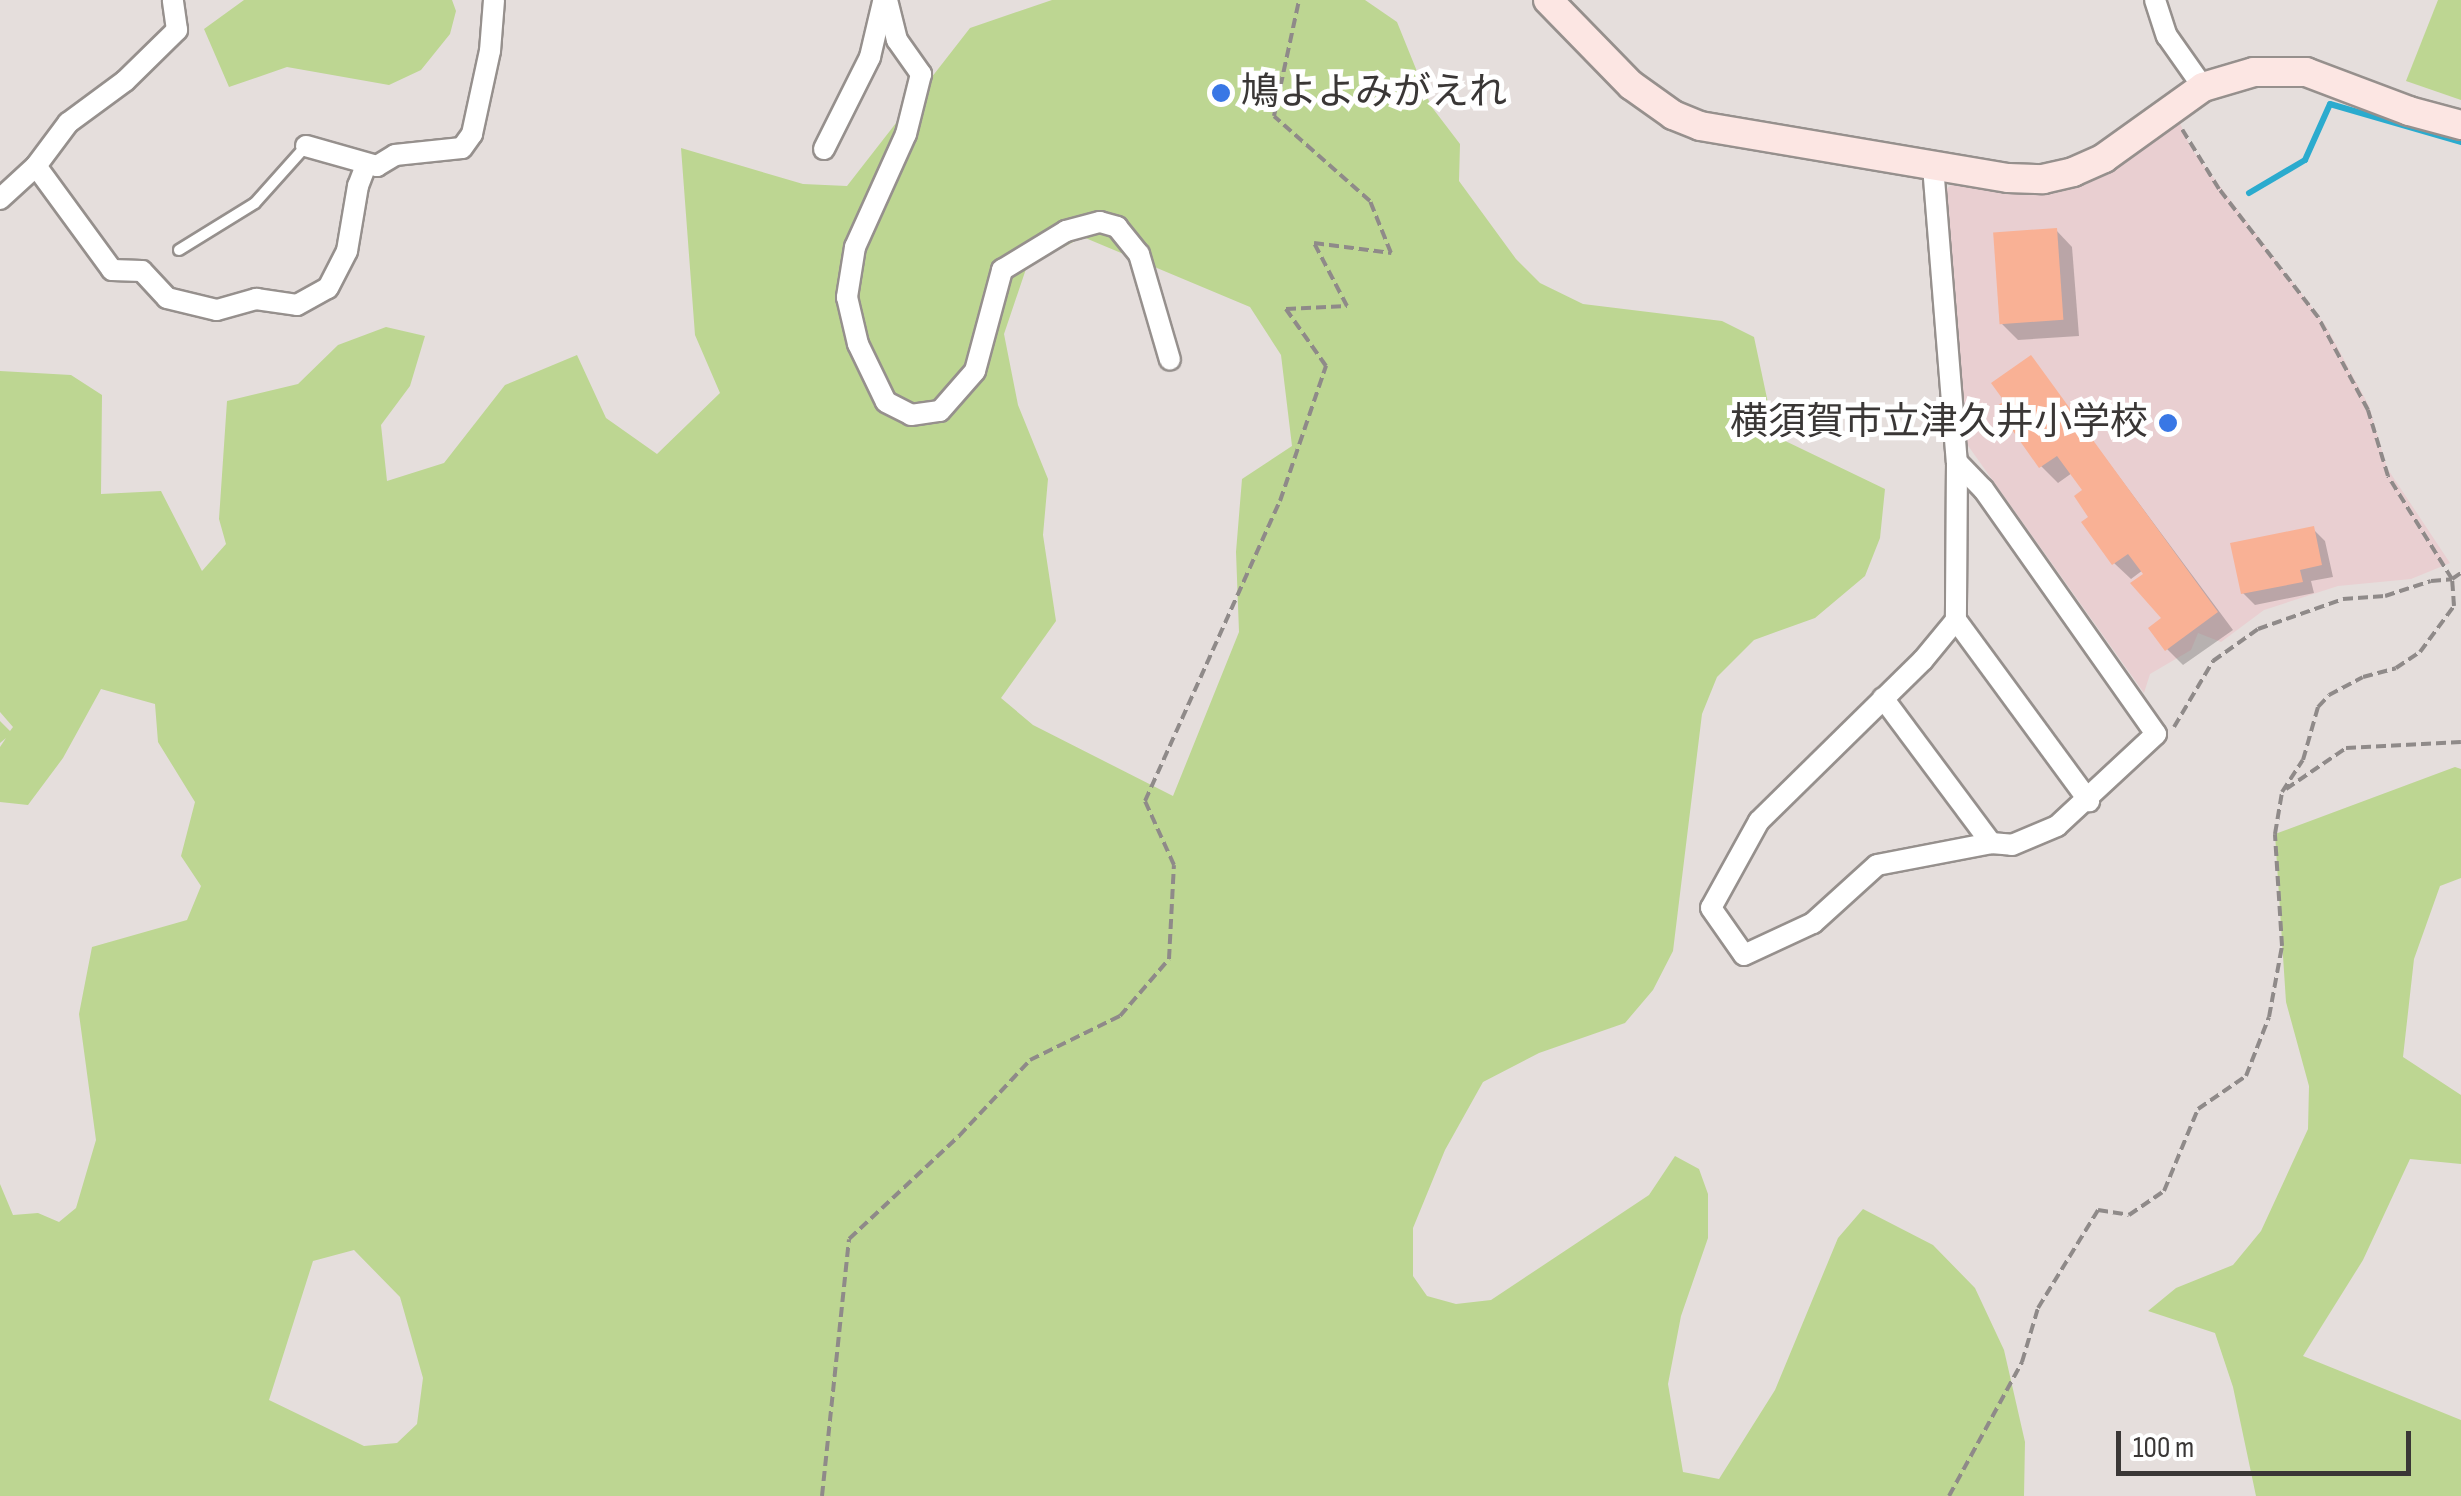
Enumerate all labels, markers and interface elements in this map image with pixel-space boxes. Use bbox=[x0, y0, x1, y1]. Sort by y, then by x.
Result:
place label: 鳩よよみがえれ bbox=[1241, 70, 1507, 116]
marker: 鳩よよみがえれ bbox=[1210, 82, 1232, 104]
place label: 横須賀市立津久井小学校 bbox=[1730, 400, 2148, 446]
marker: 横須賀市立津久井小学校 bbox=[2157, 412, 2179, 434]
scale bar bbox=[2121, 1411, 2416, 1473]
text: 100 m bbox=[2133, 1430, 2194, 1466]

